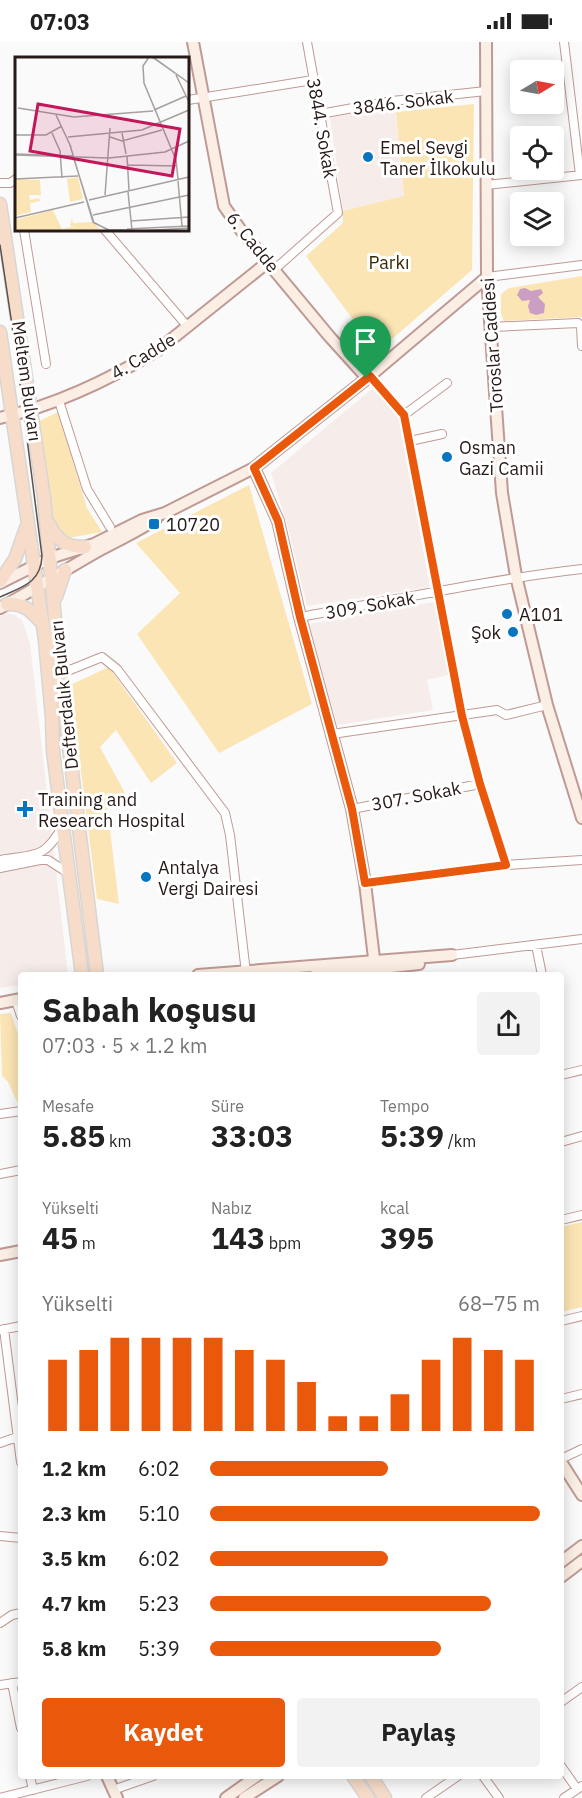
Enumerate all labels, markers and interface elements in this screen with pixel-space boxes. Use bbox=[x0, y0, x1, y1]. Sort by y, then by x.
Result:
text: 07:03 bbox=[30, 7, 90, 36]
inset map bbox=[15, 57, 189, 231]
north arrow bbox=[510, 60, 564, 114]
map controls bbox=[510, 60, 564, 246]
street label: 3844. Sokak bbox=[302, 76, 342, 180]
street label: 3846. Sokak bbox=[351, 84, 455, 120]
button: locate bbox=[510, 126, 564, 180]
place label: Emel Sevgi Taner İlkokulu bbox=[380, 136, 496, 180]
marker: Emel Sevgi Taner İlkokulu bbox=[361, 150, 375, 164]
button: layers bbox=[510, 192, 564, 246]
street label: 6. Cadde bbox=[222, 207, 285, 277]
park label: Parkı bbox=[369, 251, 409, 274]
street label: Toroslar Caddesi bbox=[476, 277, 508, 413]
pin bbox=[340, 316, 391, 378]
street label: Meltem Bulvarı bbox=[7, 319, 47, 443]
icon: arrive bbox=[349, 325, 382, 358]
street label: 4. Cadde bbox=[106, 328, 180, 384]
place label: Osman Gazi Camii bbox=[459, 436, 544, 480]
marker: Osman Gazi Camii bbox=[440, 450, 454, 464]
place label: 10720 bbox=[166, 513, 220, 536]
marker: 10720 bbox=[147, 517, 161, 531]
street label: 309. Sokak bbox=[323, 586, 417, 624]
place label: A101 bbox=[519, 603, 563, 626]
marker: A101 bbox=[500, 607, 514, 621]
street label: Defterdalık Bulvarı bbox=[45, 619, 83, 771]
place label: Şok bbox=[471, 621, 502, 644]
marker: Şok bbox=[506, 625, 520, 639]
street label: 307. Sokak bbox=[369, 776, 463, 816]
place label: Training and Research Hospital bbox=[38, 788, 185, 832]
marker: Training and Research Hospital bbox=[16, 800, 34, 818]
place label: Antalya Vergi Dairesi bbox=[158, 856, 259, 900]
marker: Antalya Vergi Dairesi bbox=[139, 870, 153, 884]
text: Sabah koşusu bbox=[42, 988, 257, 1031]
button: share bbox=[477, 992, 540, 1055]
text: 07:03 · 5 × 1.2 km bbox=[42, 1032, 207, 1059]
text: Mesafe bbox=[42, 1096, 94, 1116]
text: Süre bbox=[211, 1096, 244, 1116]
text: Tempo bbox=[380, 1096, 429, 1116]
text: 5.85 bbox=[42, 1116, 105, 1155]
text: 33:03 bbox=[211, 1116, 293, 1155]
text: 5:39 bbox=[380, 1116, 444, 1155]
text: km bbox=[105, 1131, 132, 1151]
text: /km bbox=[444, 1131, 476, 1151]
text: Yükselti bbox=[42, 1198, 99, 1218]
text: Nabız bbox=[211, 1198, 252, 1218]
text: kcal bbox=[380, 1198, 409, 1218]
text: 45 bbox=[42, 1218, 78, 1257]
text: 143 bbox=[211, 1218, 265, 1257]
text: 395 bbox=[380, 1218, 434, 1257]
text: m bbox=[78, 1233, 96, 1253]
text: bpm bbox=[265, 1233, 301, 1253]
text: Yükselti bbox=[42, 1290, 113, 1317]
text: 68–75 m bbox=[458, 1290, 540, 1317]
text: 1.2 km bbox=[42, 1455, 106, 1482]
text: 6:02 bbox=[138, 1455, 180, 1482]
text: 2.3 km bbox=[42, 1500, 106, 1527]
text: 5:10 bbox=[138, 1500, 180, 1527]
text: 3.5 km bbox=[42, 1545, 106, 1572]
text: 6:02 bbox=[138, 1545, 180, 1572]
text: 4.7 km bbox=[42, 1590, 106, 1617]
text: 5:23 bbox=[138, 1590, 180, 1617]
text: 5.8 km bbox=[42, 1635, 106, 1662]
text: 5:39 bbox=[138, 1635, 180, 1662]
button: Kaydet bbox=[42, 1698, 285, 1767]
button: Paylaş bbox=[297, 1698, 540, 1767]

